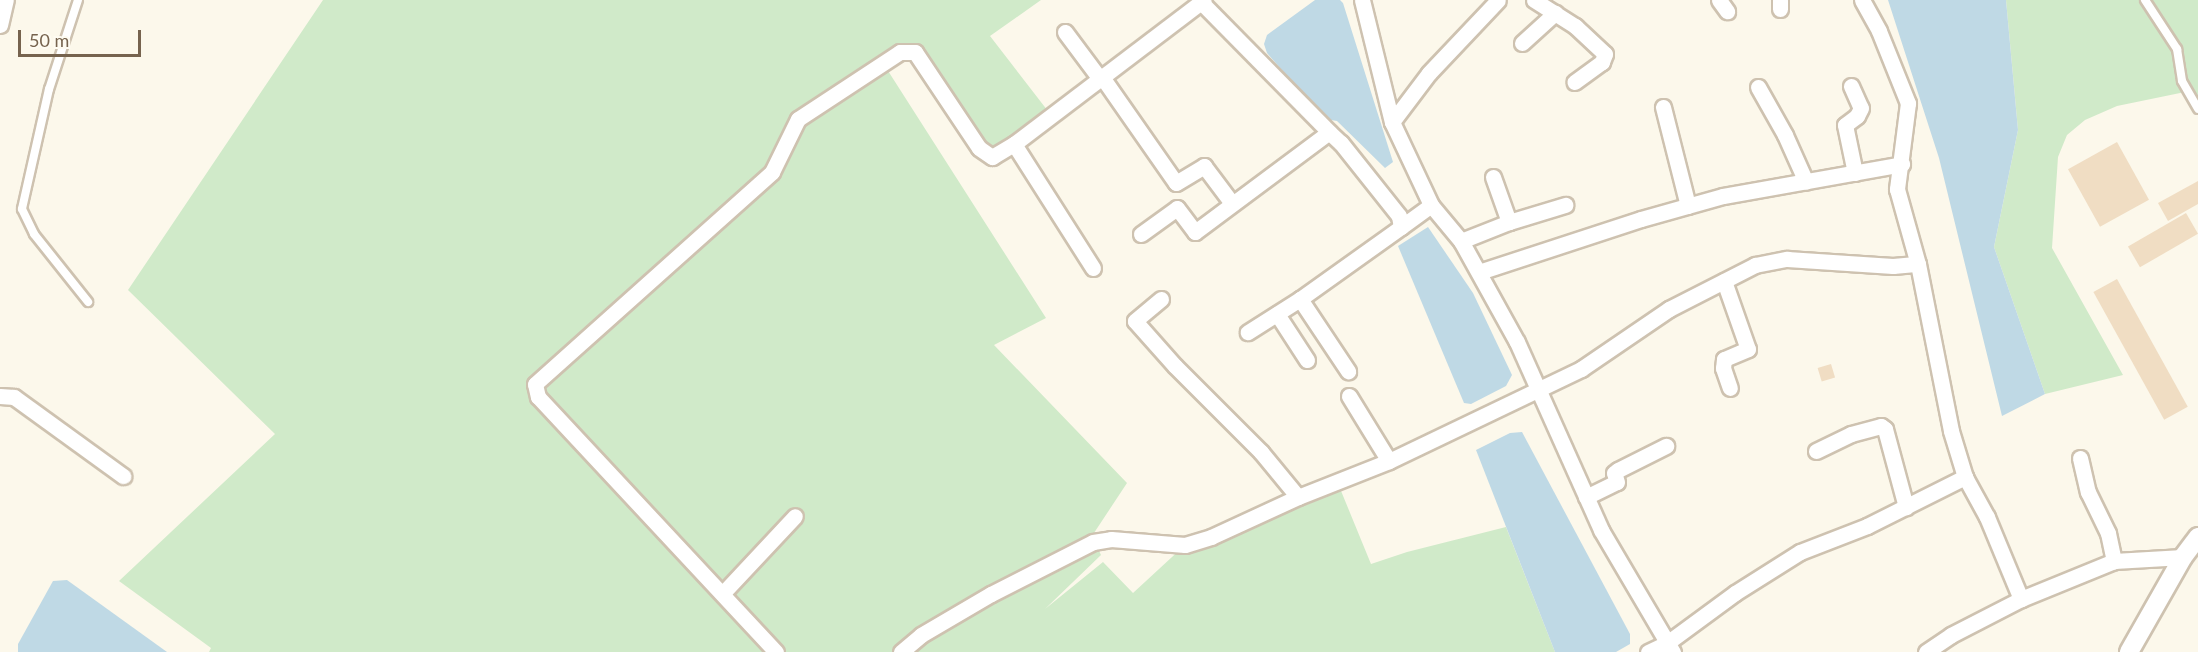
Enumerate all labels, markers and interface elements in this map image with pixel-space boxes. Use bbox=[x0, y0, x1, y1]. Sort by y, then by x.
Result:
scale bar bbox=[21, 18, 144, 56]
text: 50 m bbox=[29, 29, 69, 51]

